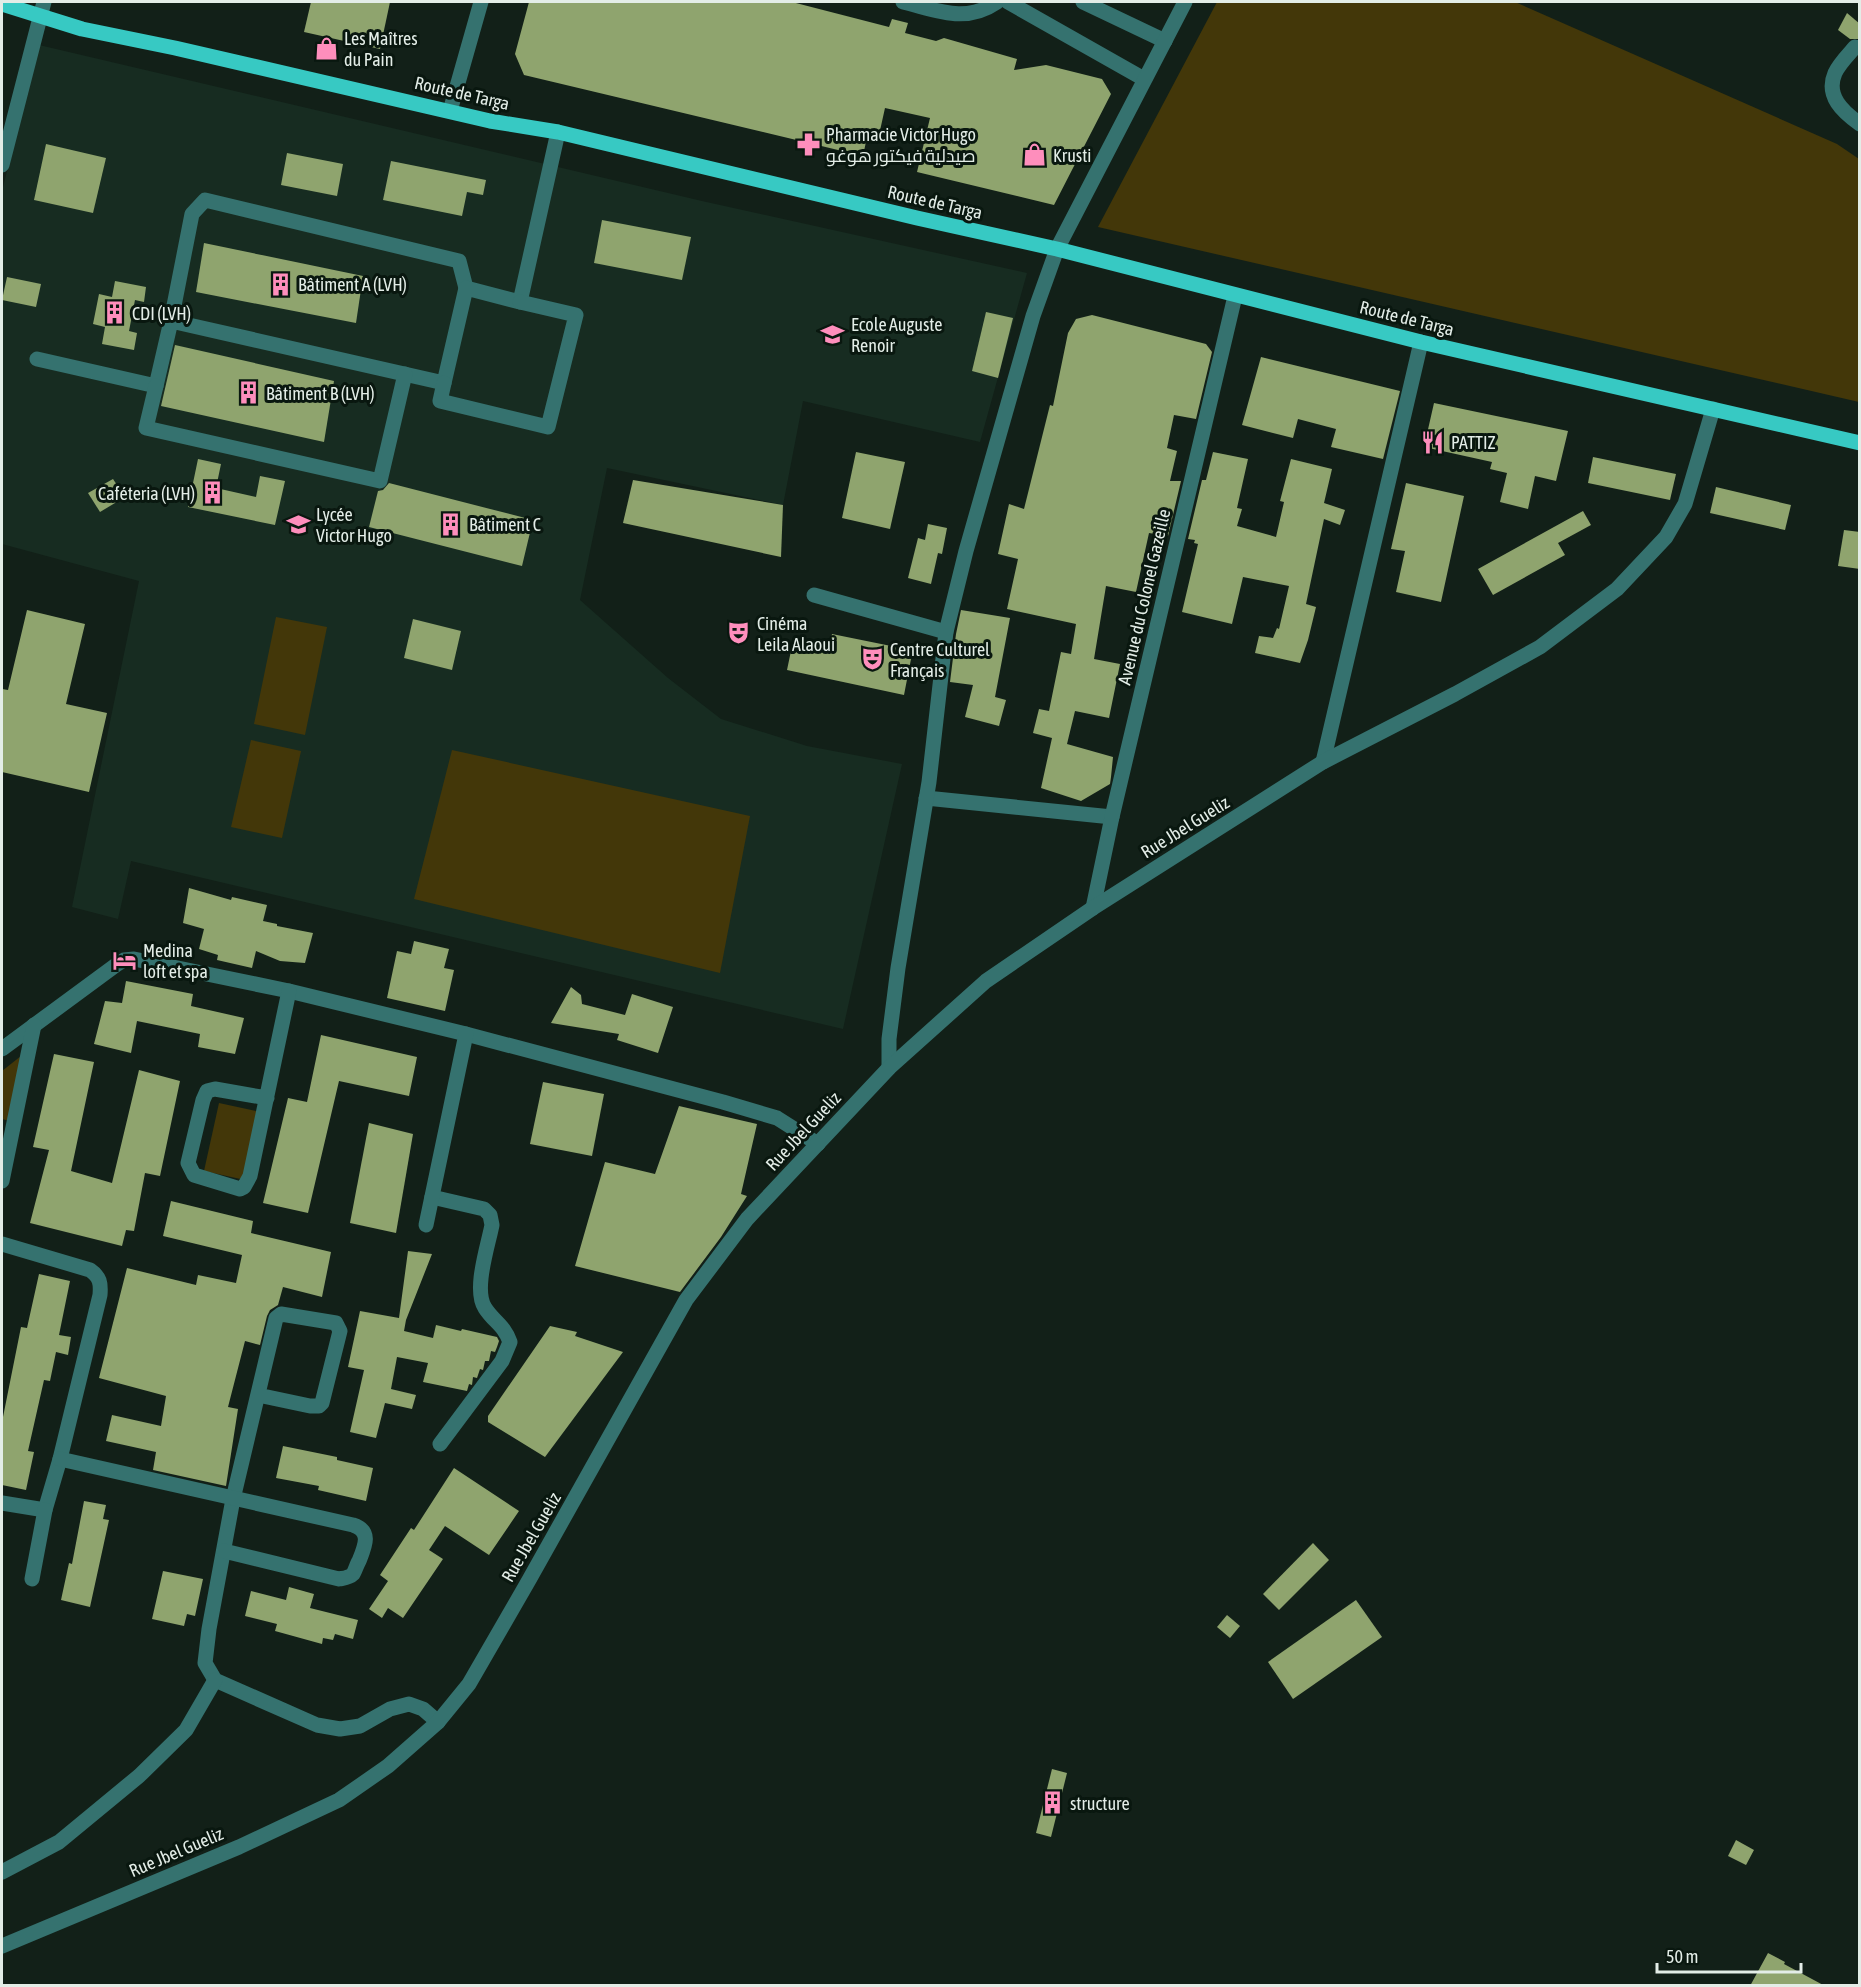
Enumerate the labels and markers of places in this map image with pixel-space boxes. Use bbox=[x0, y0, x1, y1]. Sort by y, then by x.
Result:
place label: Les Maîtres du Pain bbox=[344, 28, 418, 70]
shop icon: Les Maîtres du Pain bbox=[313, 35, 339, 61]
place label: Pharmacie Victor Hugo صيدلية فيكتور هوغو bbox=[826, 124, 976, 167]
pharmacy icon: Pharmacie Victor Hugo صيدلية فيكتور هوغو bbox=[795, 131, 821, 157]
shop icon: Krusti bbox=[1022, 142, 1048, 168]
place label: Krusti bbox=[1053, 145, 1092, 166]
building icon: Bâtiment A (LVH) bbox=[267, 271, 293, 297]
place label: Bâtiment A (LVH) bbox=[298, 274, 407, 295]
building icon: CDI (LVH) bbox=[101, 300, 127, 326]
place label: CDI (LVH) bbox=[132, 303, 191, 324]
place label: Ecole Auguste Renoir bbox=[851, 314, 943, 356]
school or university icon: Ecole Auguste Renoir bbox=[820, 321, 846, 347]
building icon: Bâtiment B (LVH) bbox=[235, 380, 261, 406]
place label: Bâtiment B (LVH) bbox=[266, 383, 375, 404]
restaurant icon: PATTIZ bbox=[1420, 429, 1446, 455]
place label: PATTIZ bbox=[1451, 432, 1496, 453]
building icon: Caféteria (LVH) bbox=[200, 480, 226, 506]
place label: Caféteria (LVH) bbox=[98, 483, 195, 504]
place label: Lycée Victor Hugo bbox=[316, 504, 392, 546]
school or university icon: Lycée Victor Hugo bbox=[285, 511, 311, 537]
building icon: Bâtiment C bbox=[438, 511, 464, 537]
place label: Bâtiment C bbox=[469, 514, 541, 535]
place label: Cinéma Leila Alaoui bbox=[757, 613, 835, 655]
theatre icon: Cinéma Leila Alaoui bbox=[726, 620, 752, 646]
place label: Centre Culturel Français bbox=[890, 639, 990, 681]
theatre icon: Centre Culturel Français bbox=[859, 646, 885, 672]
place label: Medina loft et spa bbox=[143, 940, 208, 982]
hotel icon: Medina loft et spa bbox=[112, 947, 138, 973]
building icon: structure bbox=[1039, 1790, 1065, 1816]
place label: structure bbox=[1070, 1793, 1130, 1814]

